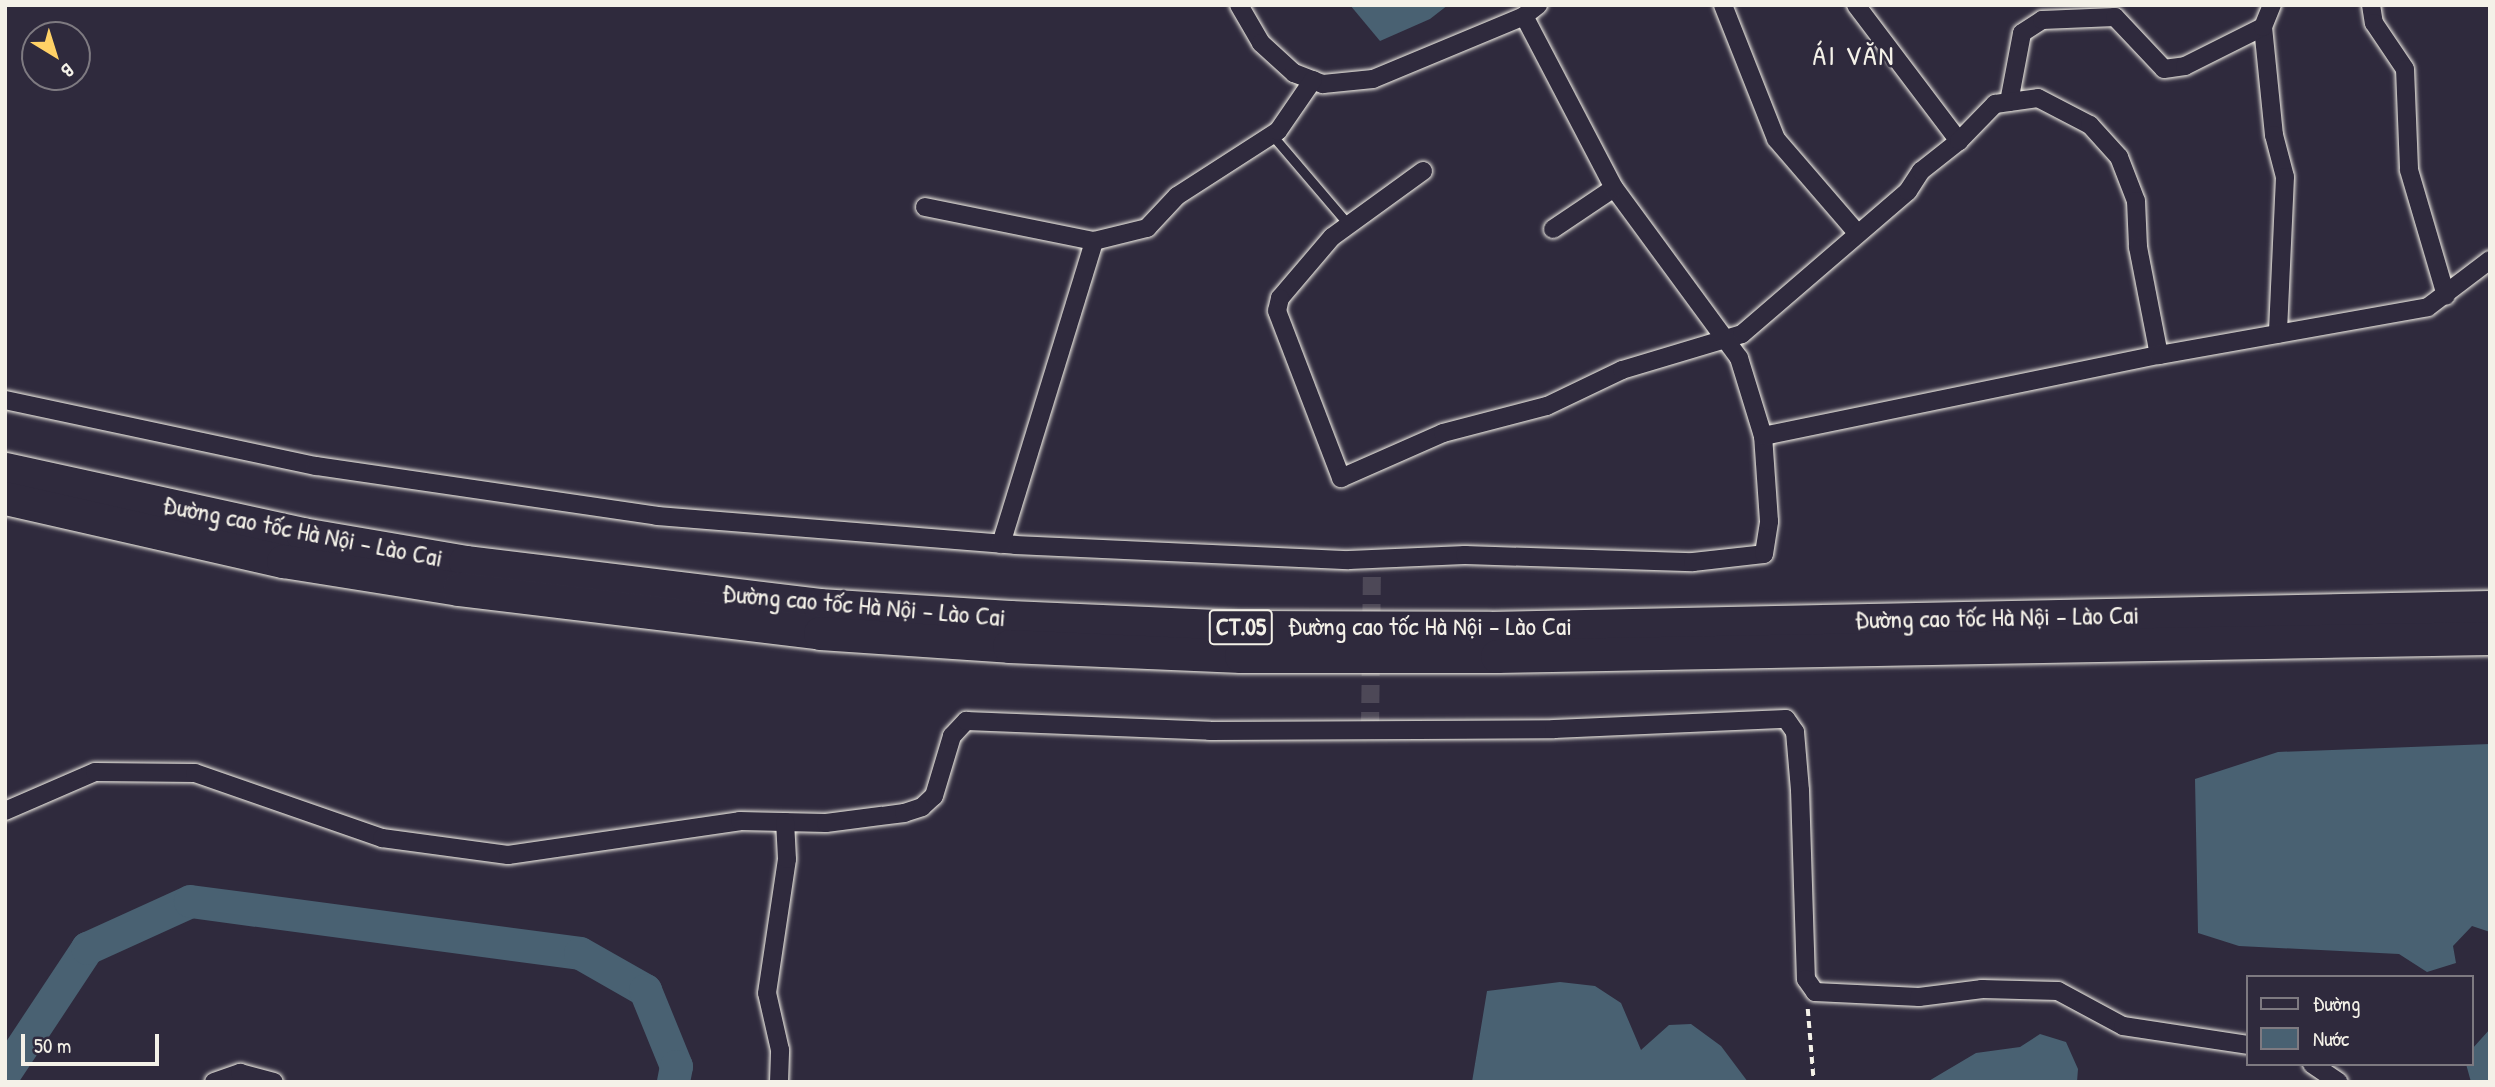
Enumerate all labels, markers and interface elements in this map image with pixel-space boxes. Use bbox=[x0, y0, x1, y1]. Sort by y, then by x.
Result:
north arrow bbox=[21, 21, 91, 91]
district label: ÁI VĂN bbox=[1813, 38, 1895, 72]
text: B bbox=[56, 58, 80, 84]
street label: Đường cao tốc Hà Nội - Lào Cai bbox=[161, 489, 445, 573]
street label: Đường cao tốc Hà Nội - Lào Cai bbox=[721, 577, 1007, 633]
street label: Đường cao tốc Hà Nội - Lào Cai bbox=[1855, 599, 2139, 635]
road number: CT.05 bbox=[1208, 606, 1274, 648]
street label: Đường cao tốc Hà Nội - Lào Cai bbox=[1288, 610, 1572, 642]
legend bbox=[2246, 975, 2474, 1066]
text: Đường bbox=[2313, 989, 2360, 1018]
scale bar bbox=[24, 1020, 163, 1064]
text: Nước bbox=[2313, 1024, 2349, 1053]
text: 50 m bbox=[34, 1031, 71, 1060]

